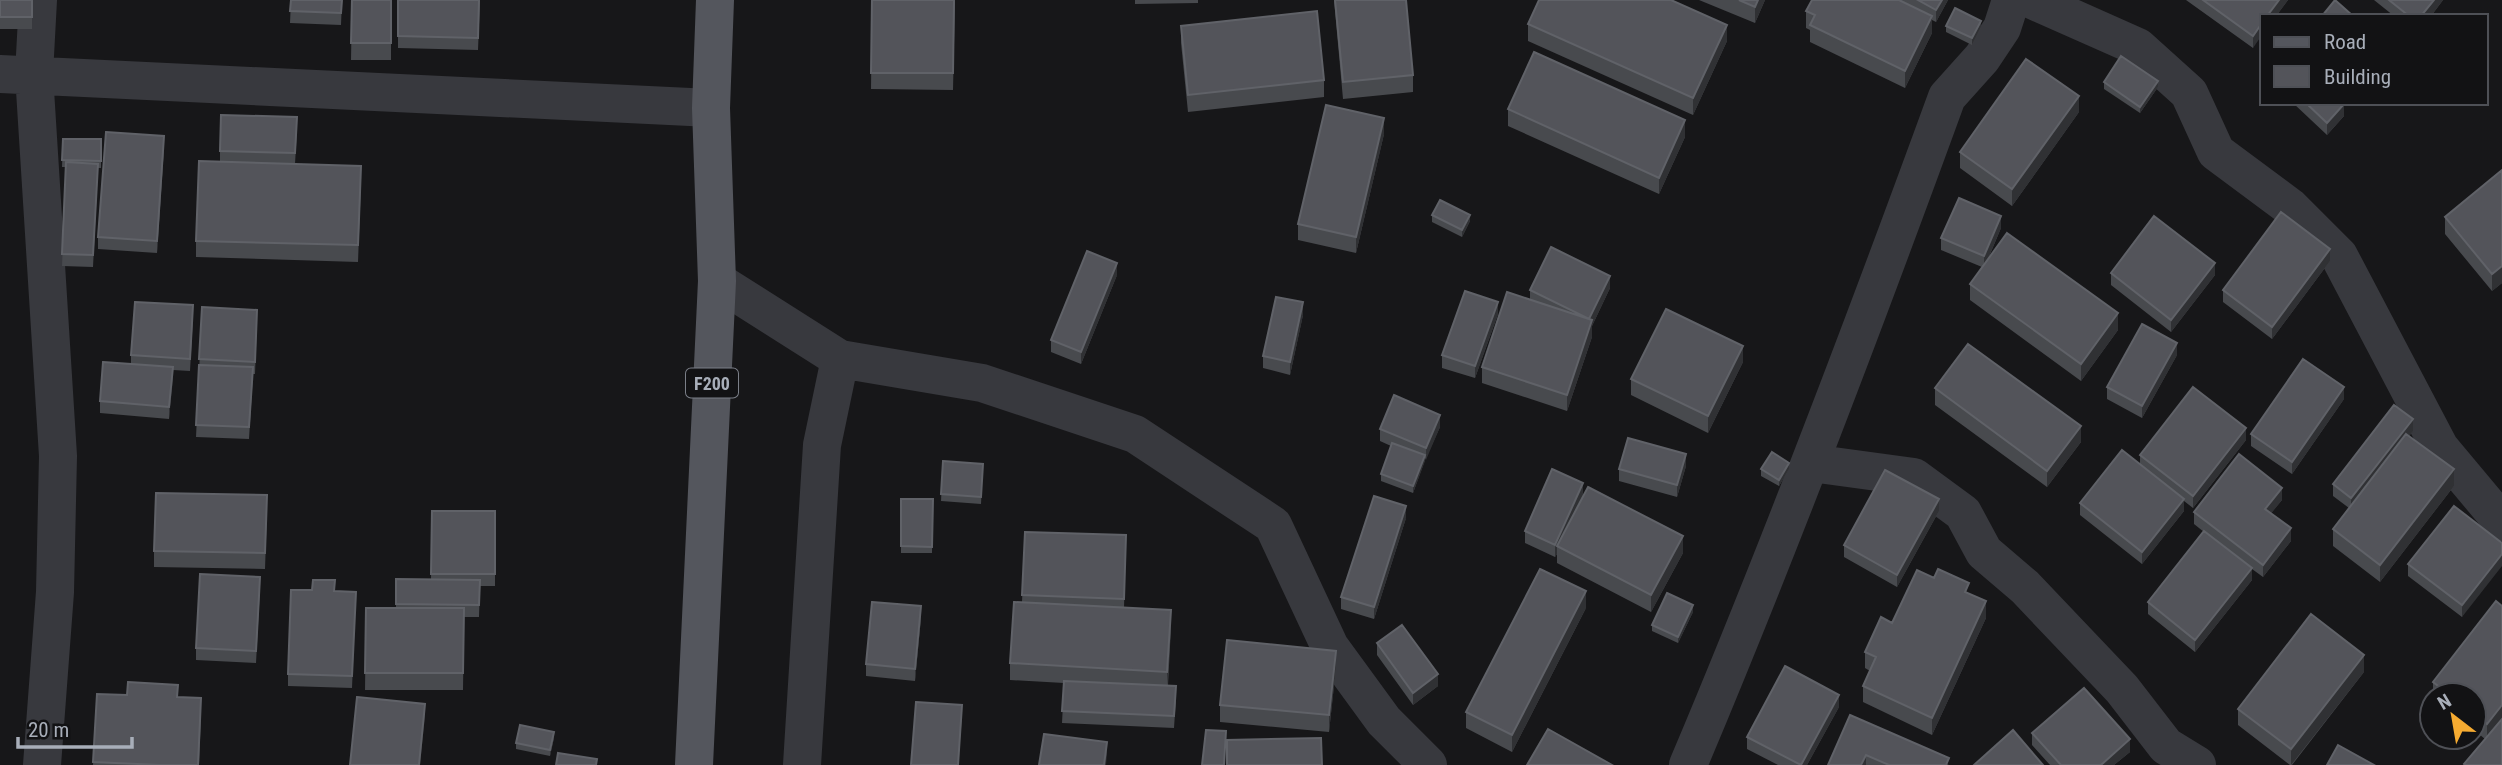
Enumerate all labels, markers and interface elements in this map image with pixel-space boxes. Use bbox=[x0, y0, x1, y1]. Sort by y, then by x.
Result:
legend bbox=[2260, 14, 2488, 105]
text: Road bbox=[2324, 30, 2366, 54]
text: Building bbox=[2324, 65, 2391, 89]
road number: F200 bbox=[686, 368, 738, 398]
north arrow bbox=[2418, 681, 2488, 751]
text: N bbox=[2434, 689, 2455, 715]
scale bar bbox=[18, 706, 131, 750]
text: 20 m bbox=[28, 718, 69, 742]

